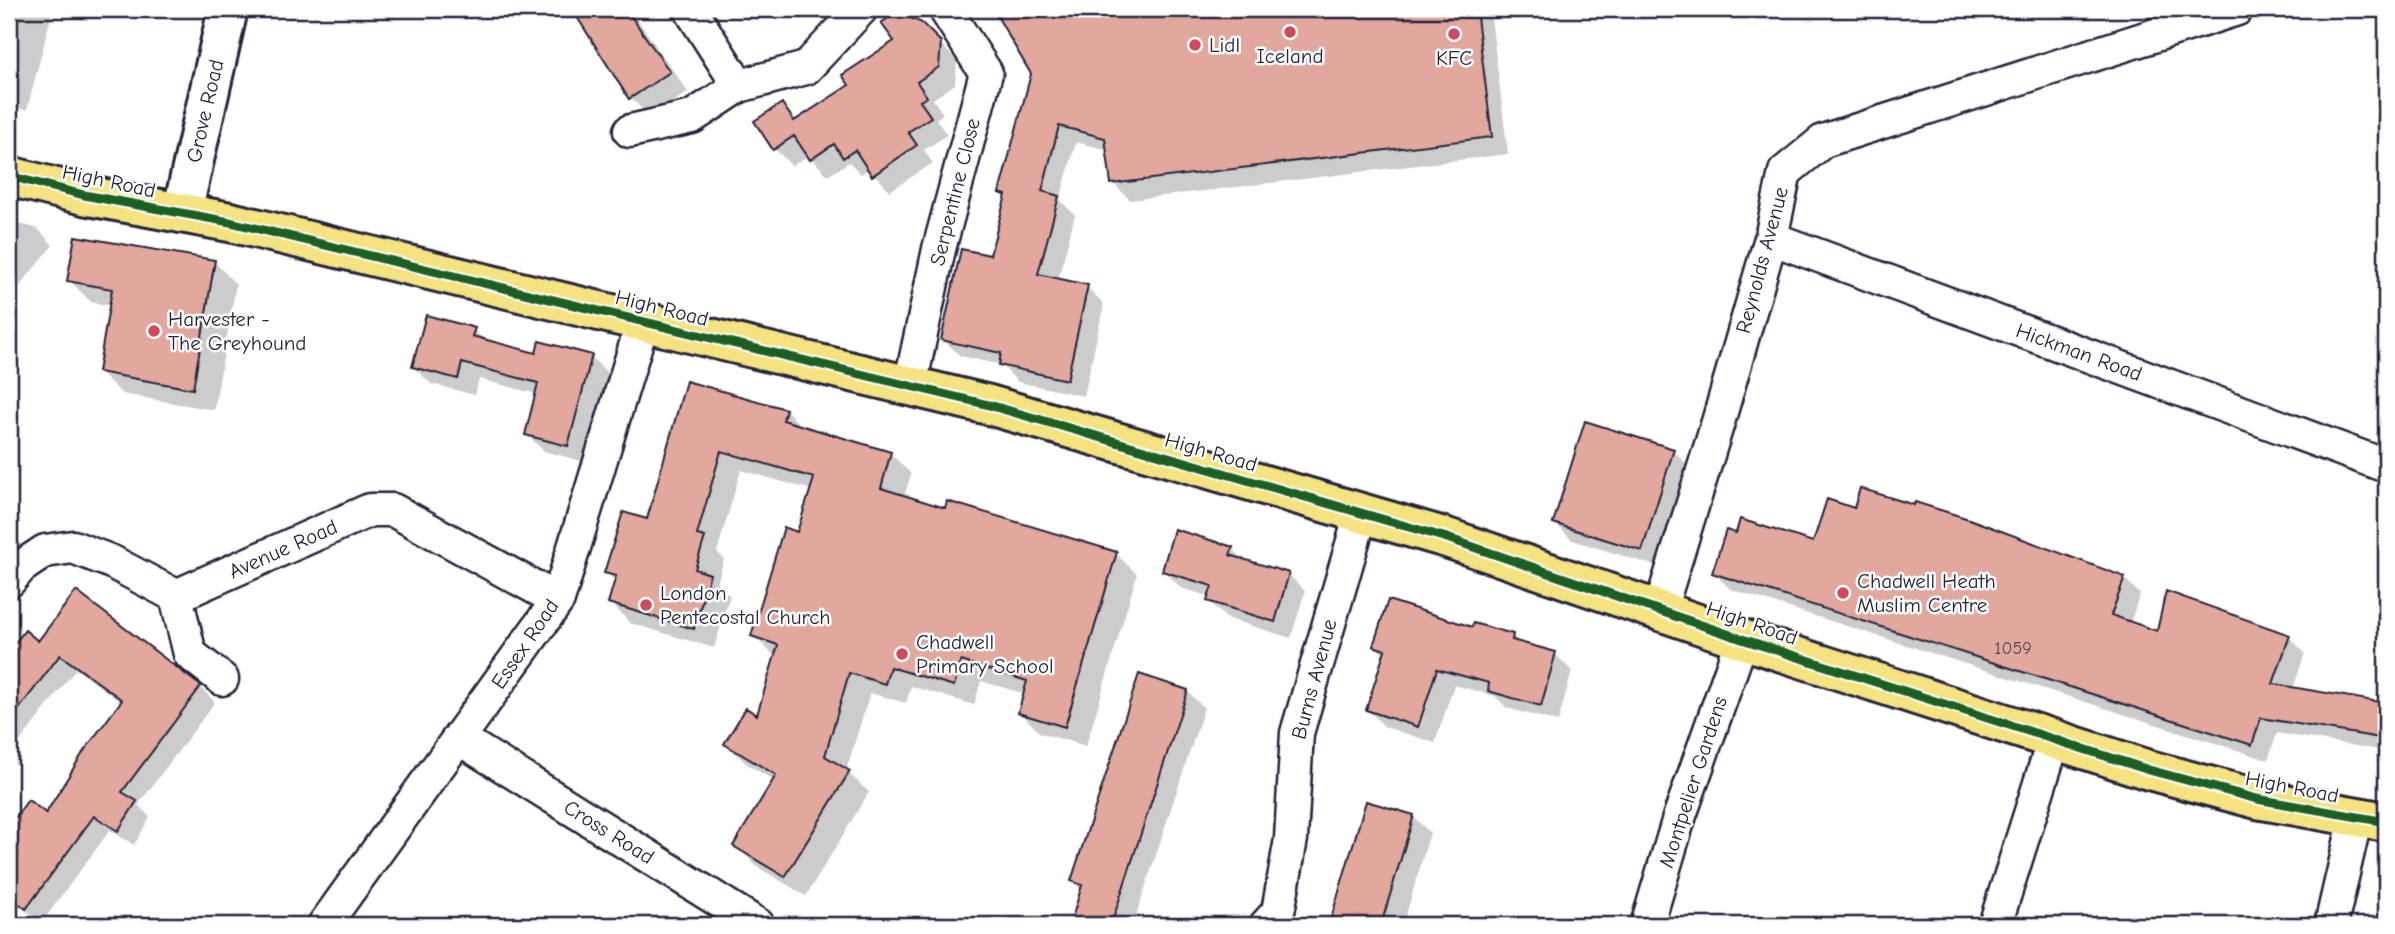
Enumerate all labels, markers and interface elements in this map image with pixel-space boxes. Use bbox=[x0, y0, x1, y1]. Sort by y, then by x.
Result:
marker: Iceland bbox=[1282, 24, 1298, 40]
marker: KFC bbox=[1446, 26, 1462, 42]
place label: Lidl bbox=[1209, 33, 1240, 57]
marker: Lidl bbox=[1187, 37, 1203, 53]
place label: Iceland bbox=[1256, 44, 1324, 68]
place label: KFC bbox=[1436, 46, 1472, 70]
street label: Grove Road bbox=[181, 57, 229, 165]
street label: Serpentine Close bbox=[925, 116, 985, 268]
street label: High Road bbox=[60, 159, 158, 203]
street label: Reynolds Avenue bbox=[1731, 184, 1793, 336]
street label: High Road bbox=[613, 285, 711, 331]
place label: Harvester - The Greyhound bbox=[168, 307, 306, 355]
street label: Hickman Road bbox=[2013, 318, 2145, 386]
marker: Harvester - The Greyhound bbox=[146, 323, 162, 339]
street label: High Road bbox=[1162, 427, 1260, 477]
street label: Avenue Road bbox=[225, 514, 341, 584]
place label: Chadwell Heath Muslim Centre bbox=[1857, 569, 1996, 617]
place label: London Pentecostal Church bbox=[660, 581, 831, 629]
marker: Chadwell Heath Muslim Centre bbox=[1835, 585, 1851, 601]
street label: Essex Road bbox=[486, 595, 564, 693]
street label: High Road bbox=[1703, 596, 1801, 650]
marker: London Pentecostal Church bbox=[638, 597, 654, 613]
street label: Burns Avenue bbox=[1286, 616, 1342, 742]
place label: Chadwell Primary School bbox=[916, 630, 1054, 678]
house number: 1059 bbox=[1994, 638, 2032, 659]
marker: Chadwell Primary School bbox=[894, 646, 910, 662]
street label: Montpelier Gardens bbox=[1654, 693, 1732, 871]
street label: High Road bbox=[2243, 766, 2341, 808]
street label: Cross Road bbox=[560, 795, 658, 869]

